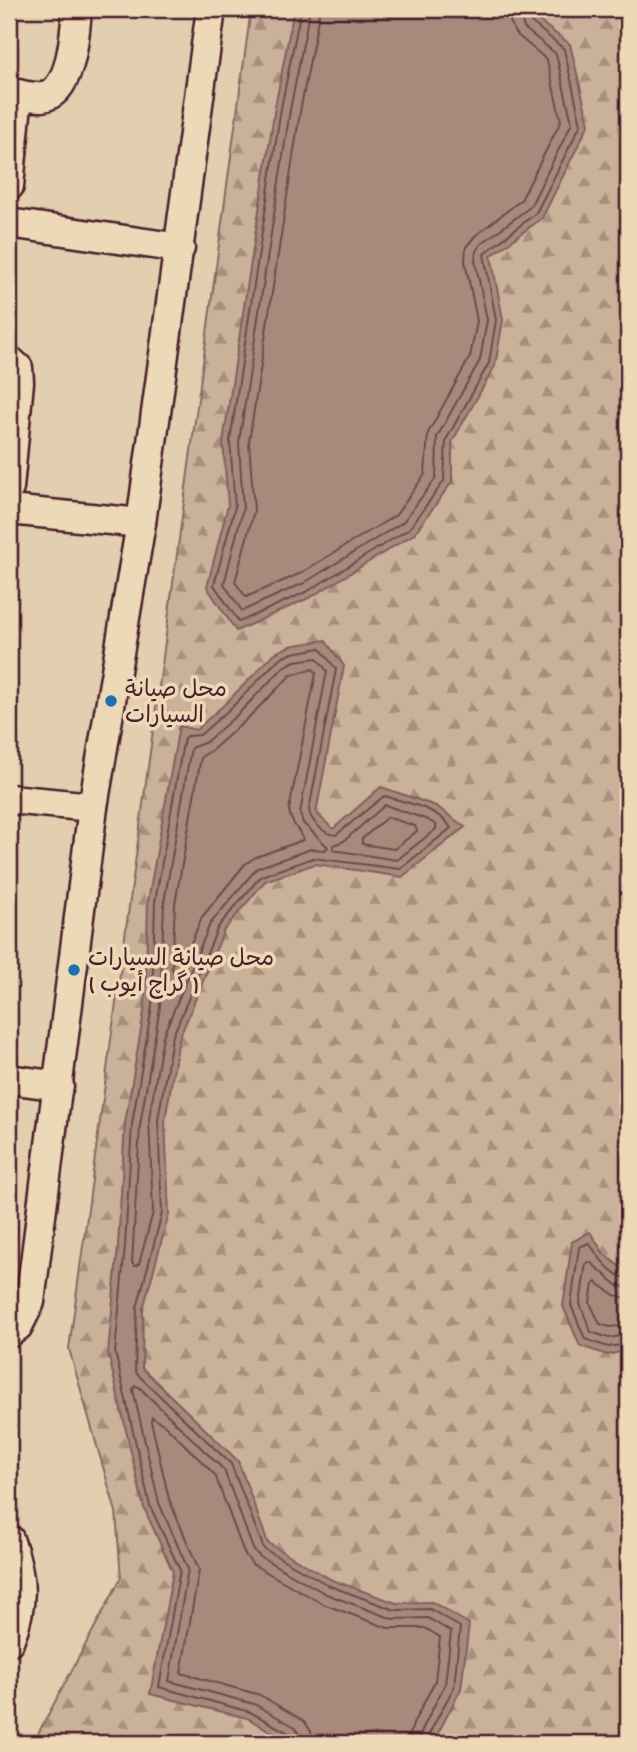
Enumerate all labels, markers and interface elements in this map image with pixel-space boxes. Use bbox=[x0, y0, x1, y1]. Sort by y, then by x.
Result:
place label: محل صيانة السيارات bbox=[125, 678, 227, 731]
marker: محل صيانة السيارات bbox=[103, 693, 119, 709]
place label: محل صيانة السيارات ( گراچ أيوب ) bbox=[88, 947, 274, 1000]
marker: محل صيانة السيارات ( گراچ أيوب ) bbox=[66, 962, 82, 978]

